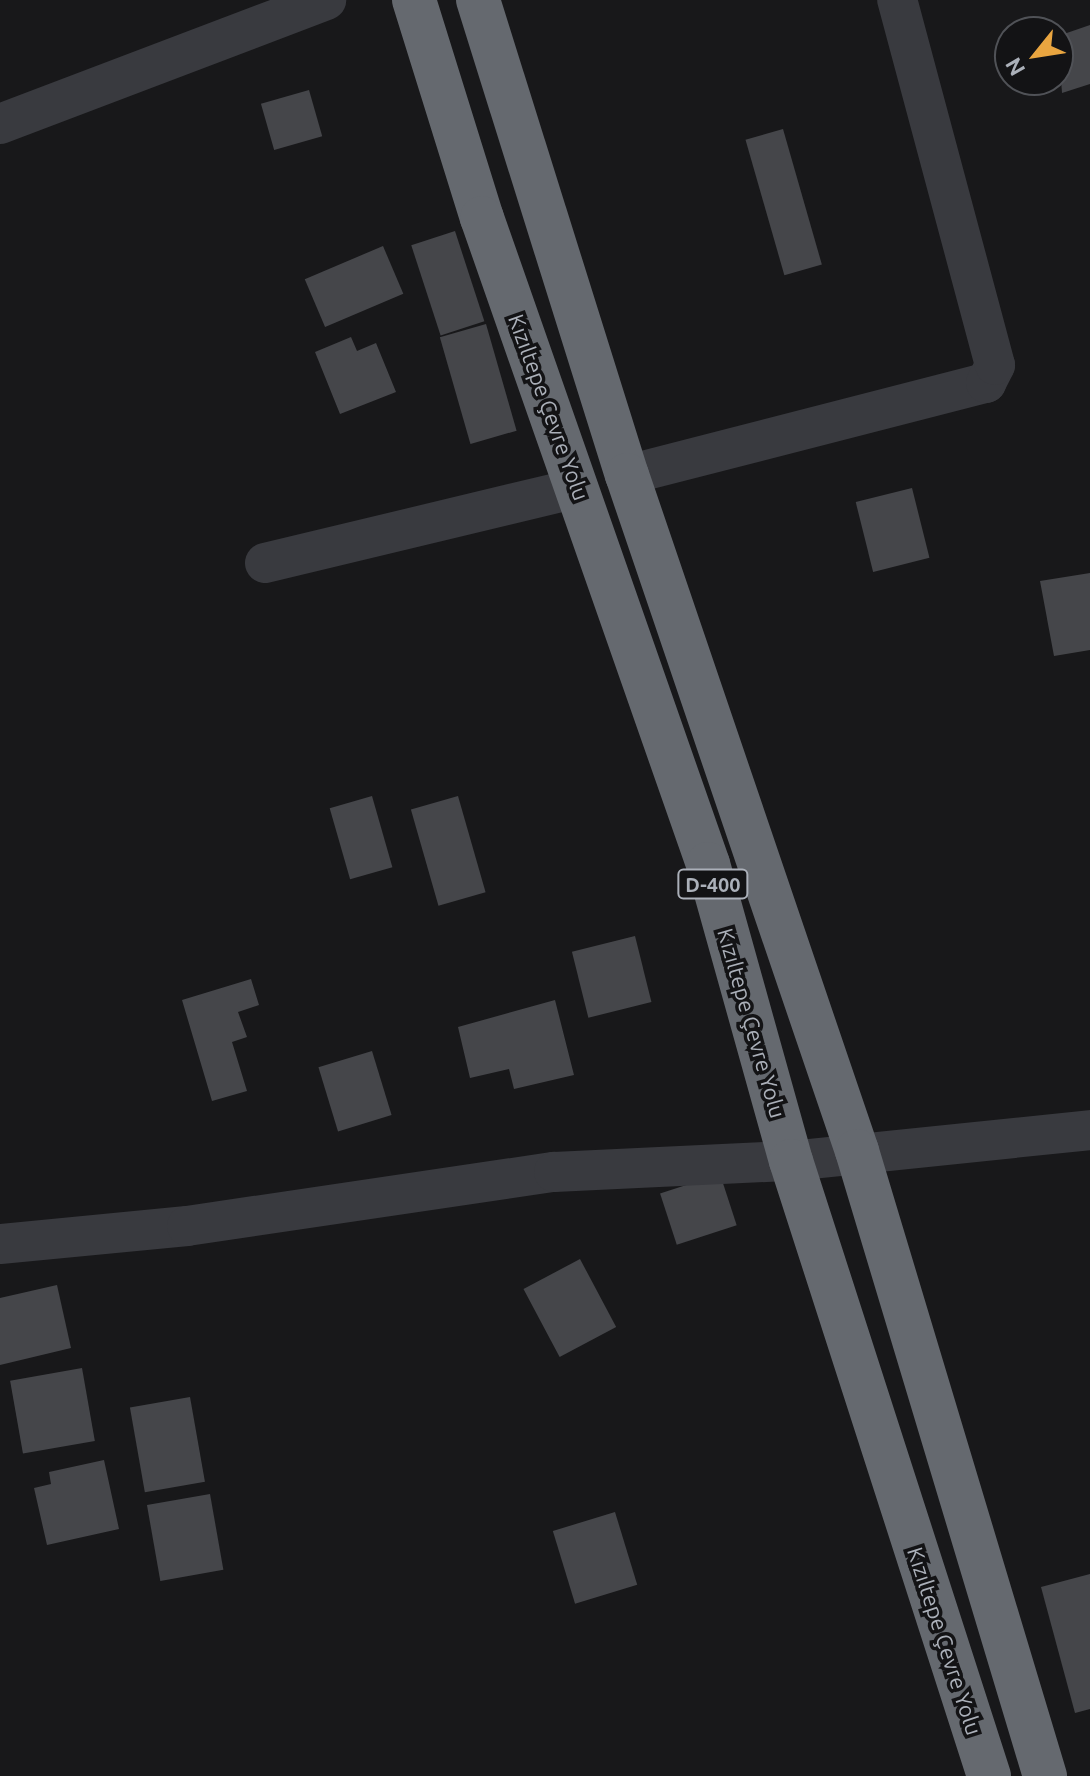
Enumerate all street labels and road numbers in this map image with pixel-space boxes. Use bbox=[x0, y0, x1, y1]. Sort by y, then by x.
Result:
street label: Kızıltepe Çevre Yolu bbox=[503, 310, 595, 504]
road number: D-400 bbox=[677, 868, 749, 900]
street label: Kızıltepe Çevre Yolu bbox=[712, 925, 792, 1121]
street label: Kızıltepe Çevre Yolu bbox=[902, 1544, 988, 1738]

